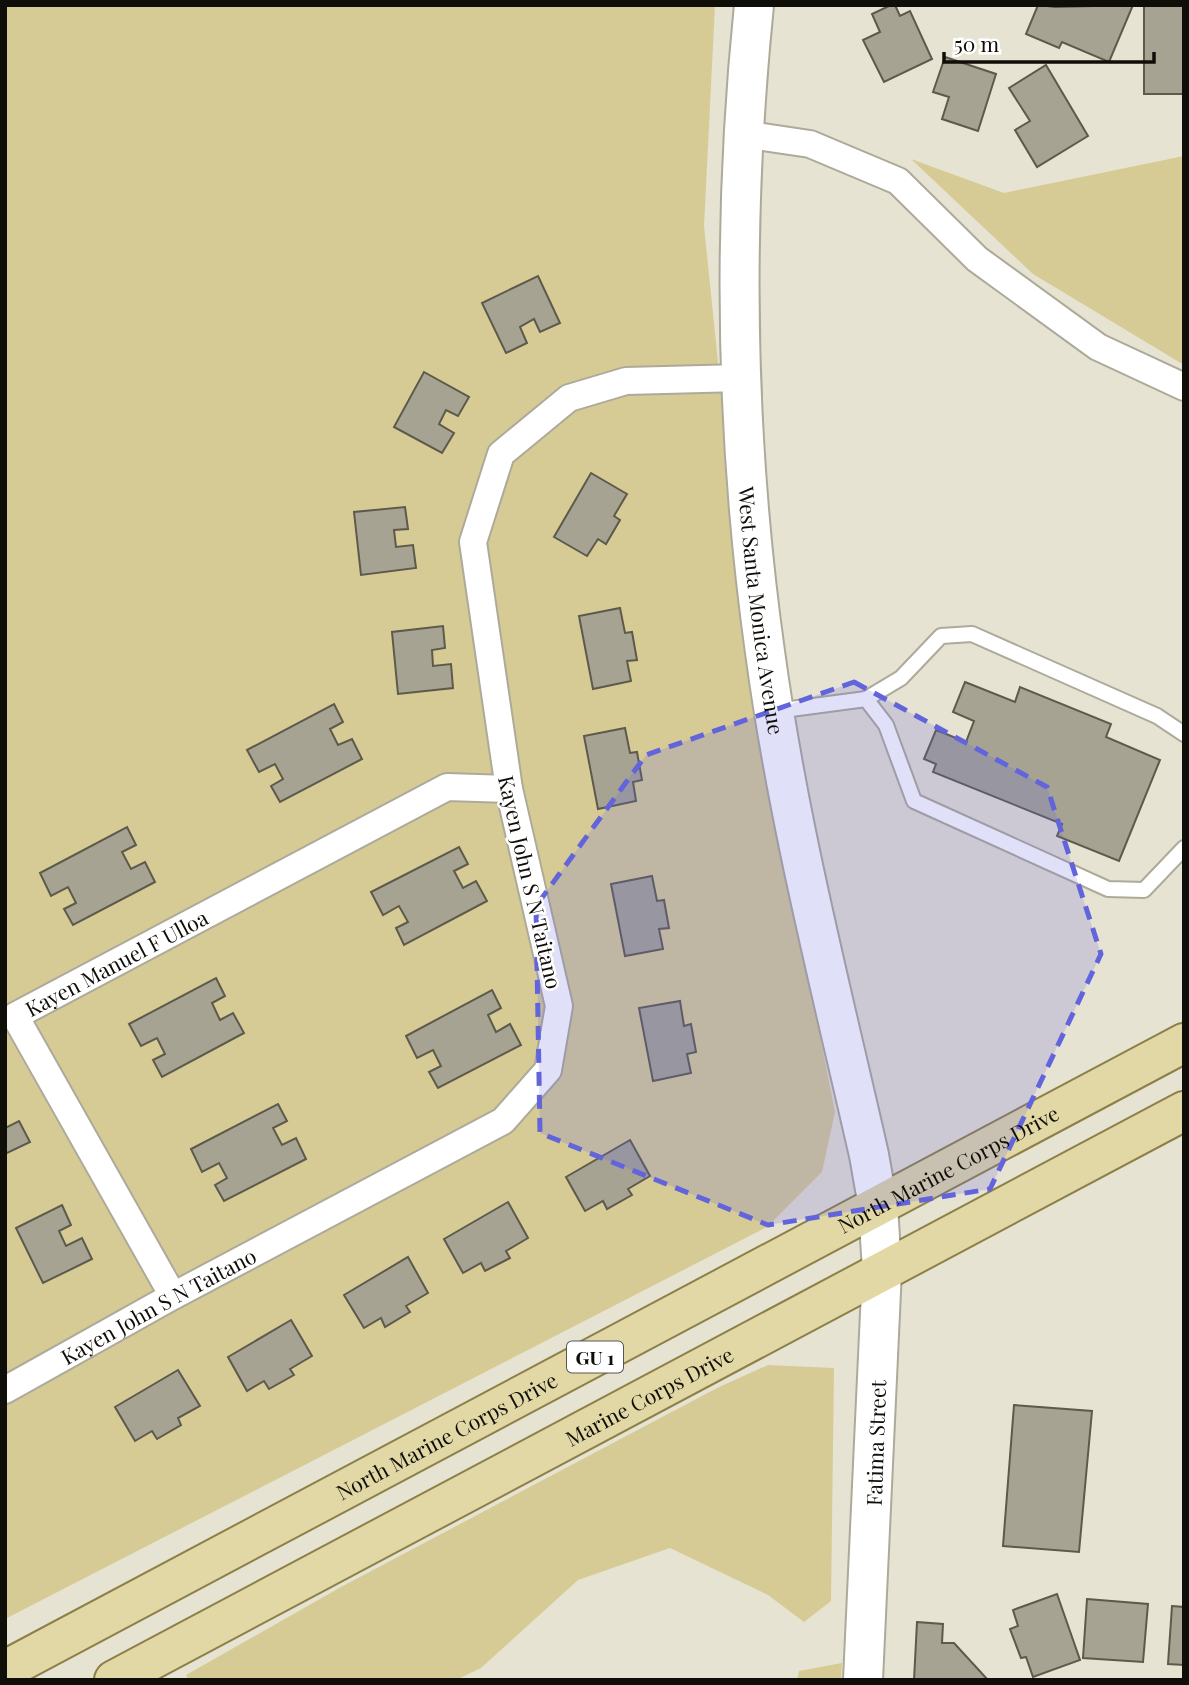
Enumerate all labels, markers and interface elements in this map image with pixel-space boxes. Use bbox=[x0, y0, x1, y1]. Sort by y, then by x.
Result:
scale bar bbox=[944, 21, 1154, 65]
text: 50 m bbox=[954, 29, 1000, 57]
street label: West Santa Monica Avenue bbox=[733, 484, 791, 737]
street label: Kayen John S N Taitano bbox=[493, 773, 569, 991]
street label: Kayen Manuel F Ulloa bbox=[20, 902, 213, 1022]
street label: North Marine Corps Drive bbox=[833, 1098, 1063, 1239]
street label: Kayen John S N Taitano bbox=[56, 1241, 261, 1370]
street label: Marine Corps Drive bbox=[560, 1339, 738, 1452]
road number: GU 1 bbox=[567, 1342, 623, 1372]
street label: North Marine Corps Drive bbox=[331, 1365, 562, 1505]
street label: Fatima Street bbox=[859, 1379, 891, 1507]

